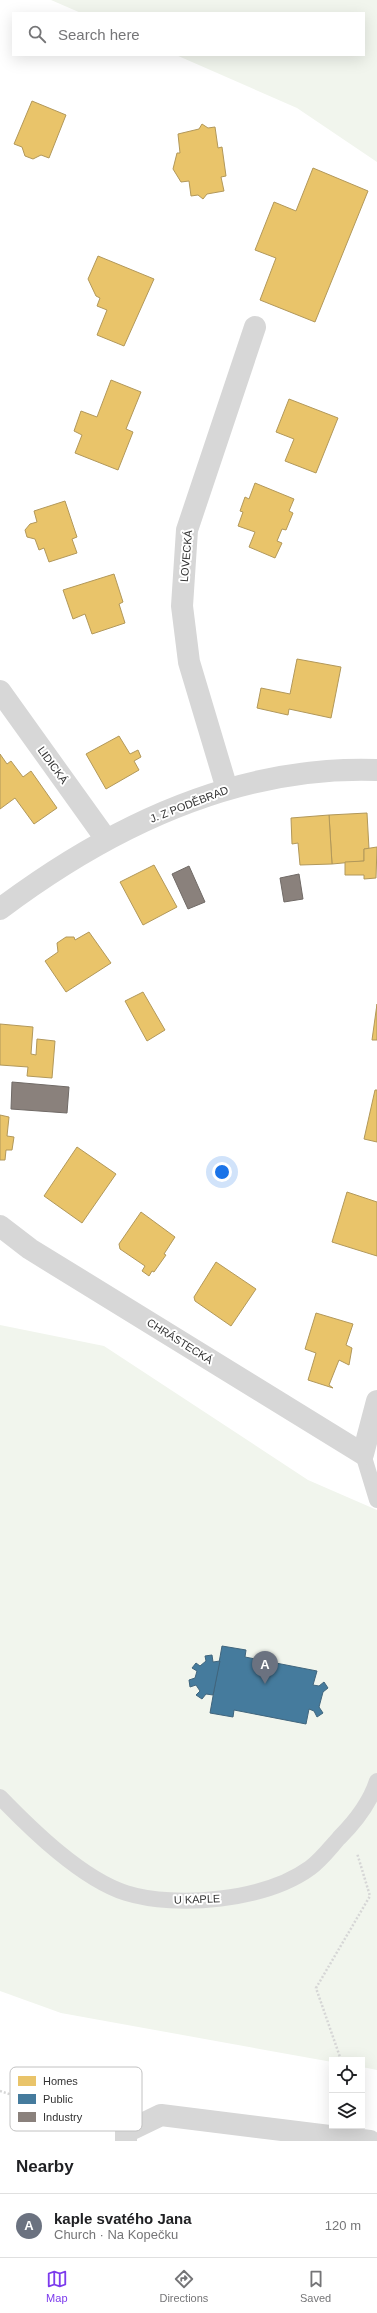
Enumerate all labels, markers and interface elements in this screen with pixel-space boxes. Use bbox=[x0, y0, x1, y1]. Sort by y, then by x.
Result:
search box bbox=[12, 12, 365, 56]
icon: search bbox=[26, 23, 48, 45]
text: Search here bbox=[58, 26, 140, 43]
street label: LOVECKÁ bbox=[178, 529, 194, 582]
street label: LIDICKÁ bbox=[36, 744, 71, 786]
street label: J. Z PODĚBRAD bbox=[148, 783, 230, 824]
your location bbox=[212, 1162, 232, 1182]
street label: CHRÁSTECKÁ bbox=[145, 1316, 216, 1366]
pin: A bbox=[252, 1651, 278, 1684]
street label: U KAPLE bbox=[174, 1892, 220, 1906]
map controls bbox=[329, 2057, 365, 2129]
button: locate bbox=[329, 2057, 365, 2093]
legend bbox=[10, 2067, 142, 2131]
text: Homes bbox=[43, 2075, 78, 2087]
text: Public bbox=[43, 2093, 73, 2105]
button: layers bbox=[329, 2093, 365, 2129]
text: Industry bbox=[43, 2111, 83, 2123]
text: Nearby bbox=[16, 2157, 74, 2176]
text: kaple svatého Jana bbox=[54, 2210, 192, 2227]
text: A bbox=[24, 2218, 34, 2233]
text: 120 m bbox=[325, 2218, 361, 2233]
text: Church · Na Kopečku bbox=[54, 2227, 178, 2242]
tab: Map bbox=[46, 2268, 68, 2304]
tab: Directions bbox=[159, 2268, 208, 2304]
tab: Saved bbox=[300, 2268, 331, 2304]

